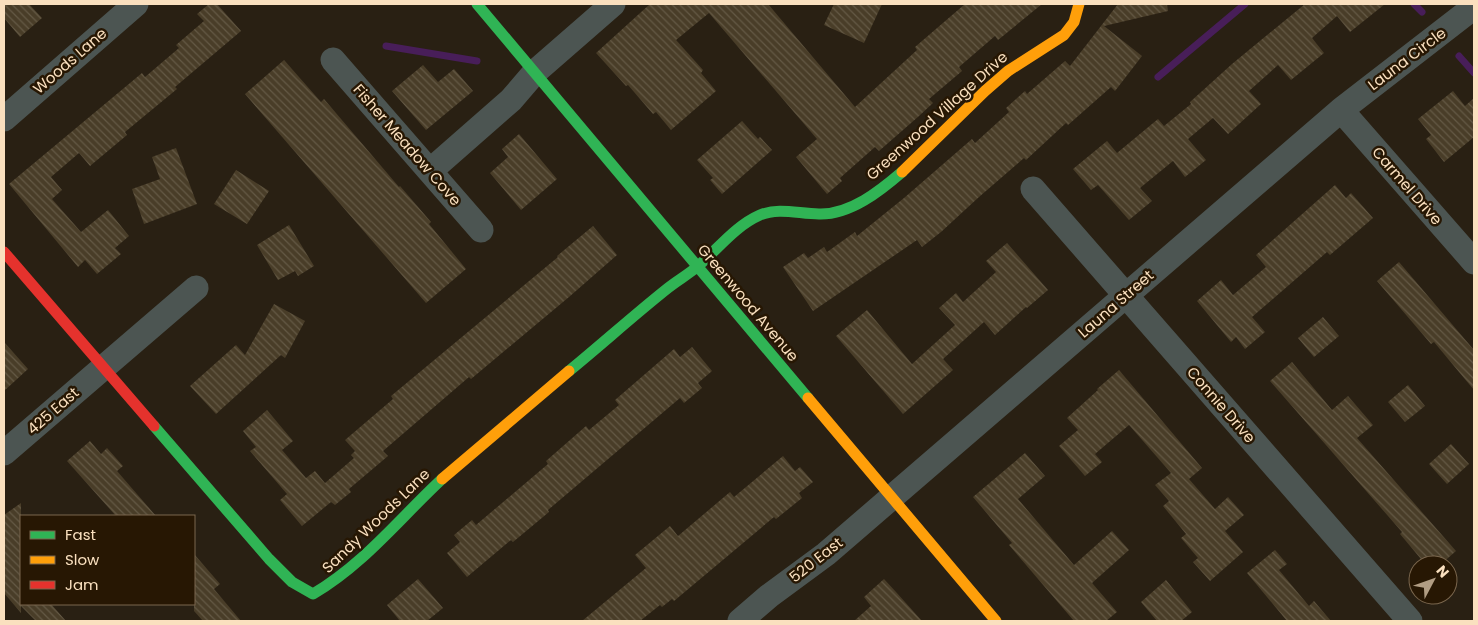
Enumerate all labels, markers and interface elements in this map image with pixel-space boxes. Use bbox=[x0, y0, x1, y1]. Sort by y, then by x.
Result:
street label: Launa Circle bbox=[1363, 22, 1450, 95]
street label: Woods Lane bbox=[28, 23, 111, 99]
street label: Greenwood Village Drive bbox=[861, 46, 1012, 185]
street label: Fisher Meadow Cove bbox=[349, 79, 466, 210]
street label: Carmel Drive bbox=[1368, 142, 1447, 229]
street label: Greenwood Avenue bbox=[693, 239, 804, 366]
street label: Launa Street bbox=[1073, 265, 1158, 342]
street label: Connie Drive bbox=[1182, 362, 1260, 447]
street label: 425 East bbox=[22, 382, 83, 439]
street label: Sandy Woods Lane bbox=[317, 464, 434, 578]
legend bbox=[20, 515, 195, 605]
text: Fast bbox=[65, 524, 96, 545]
street label: 520 East bbox=[785, 532, 847, 587]
text: Slow bbox=[65, 549, 100, 570]
north arrow bbox=[1408, 555, 1458, 605]
text: N bbox=[1432, 561, 1454, 582]
text: Jam bbox=[65, 574, 99, 595]

